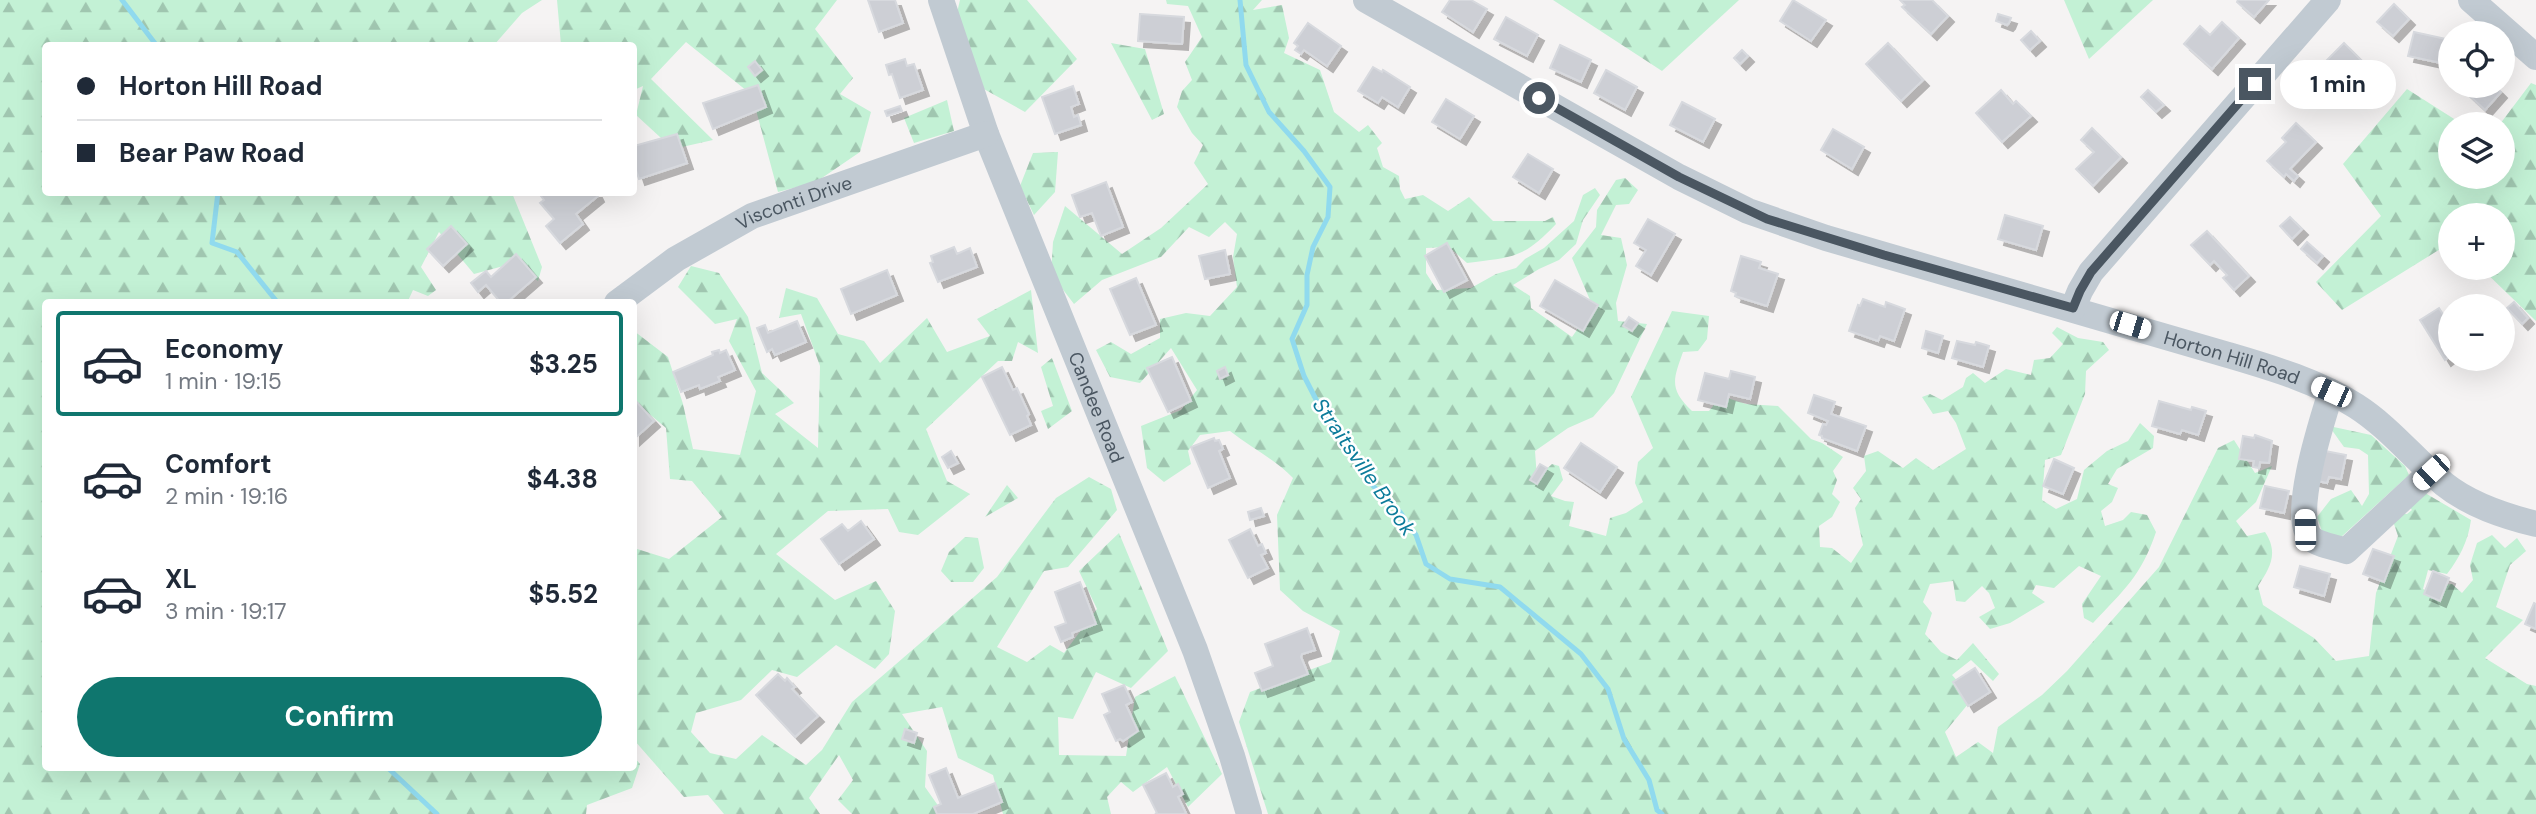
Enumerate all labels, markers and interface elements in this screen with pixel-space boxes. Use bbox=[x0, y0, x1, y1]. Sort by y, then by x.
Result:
map controls bbox=[2438, 21, 2515, 371]
button: locate bbox=[2438, 21, 2515, 98]
callout: 1 min bbox=[2280, 60, 2395, 108]
route end bbox=[2239, 68, 2271, 100]
text: Horton Hill Road bbox=[119, 69, 322, 103]
text: 1 min bbox=[2310, 69, 2366, 99]
route start bbox=[1523, 82, 1555, 114]
button: layers bbox=[2438, 112, 2515, 189]
text: Bear Paw Road bbox=[119, 136, 305, 170]
street label: Visconti Drive bbox=[731, 169, 855, 235]
button: + bbox=[2438, 203, 2515, 280]
button: − bbox=[2438, 294, 2515, 371]
car bbox=[2107, 309, 2154, 341]
street label: Horton Hill Road bbox=[2161, 324, 2304, 390]
icon: car bbox=[81, 332, 144, 395]
text: Economy bbox=[165, 332, 283, 366]
text: $3.25 bbox=[529, 347, 598, 381]
street label: Candee Road bbox=[1063, 348, 1130, 466]
text: 1 min · 19:15 bbox=[165, 366, 282, 396]
car bbox=[2308, 374, 2355, 410]
water label: Straitsville Brook bbox=[1306, 392, 1422, 542]
icon: car bbox=[81, 447, 144, 510]
text: Comfort bbox=[165, 447, 271, 481]
car bbox=[2409, 450, 2454, 494]
text: $4.38 bbox=[527, 462, 598, 496]
text: 2 min · 19:16 bbox=[165, 481, 288, 511]
car bbox=[2295, 509, 2316, 551]
icon: car bbox=[81, 562, 144, 625]
text: XL bbox=[165, 562, 197, 596]
text: $5.52 bbox=[529, 577, 598, 611]
text: 3 min · 19:17 bbox=[165, 596, 286, 626]
button: Confirm bbox=[77, 677, 602, 757]

